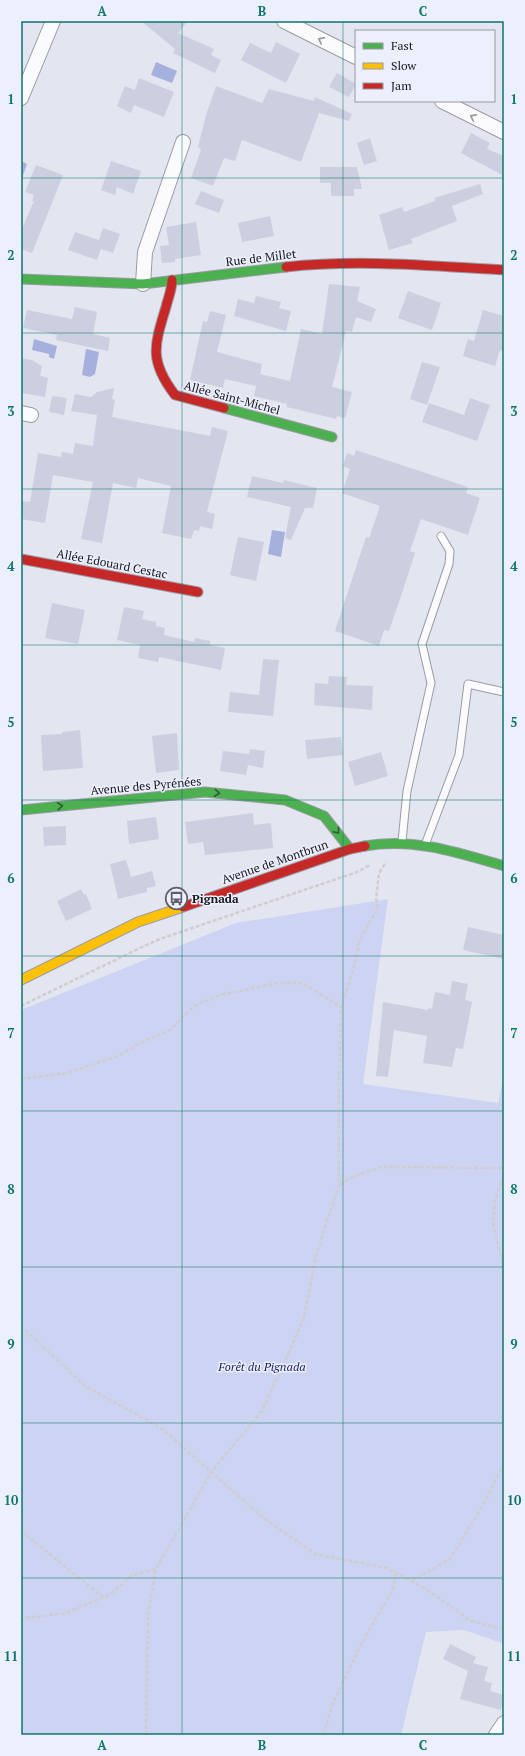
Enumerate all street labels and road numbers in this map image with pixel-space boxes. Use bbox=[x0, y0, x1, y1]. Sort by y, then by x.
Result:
street label: Rue de Millet bbox=[225, 246, 298, 269]
street label: Allée Saint-Michel bbox=[182, 377, 282, 418]
street label: Allée Edouard Cestac bbox=[55, 545, 169, 582]
street label: Avenue des Pyrénées bbox=[90, 773, 202, 798]
street label: Avenue de Montbrun bbox=[220, 836, 330, 887]

